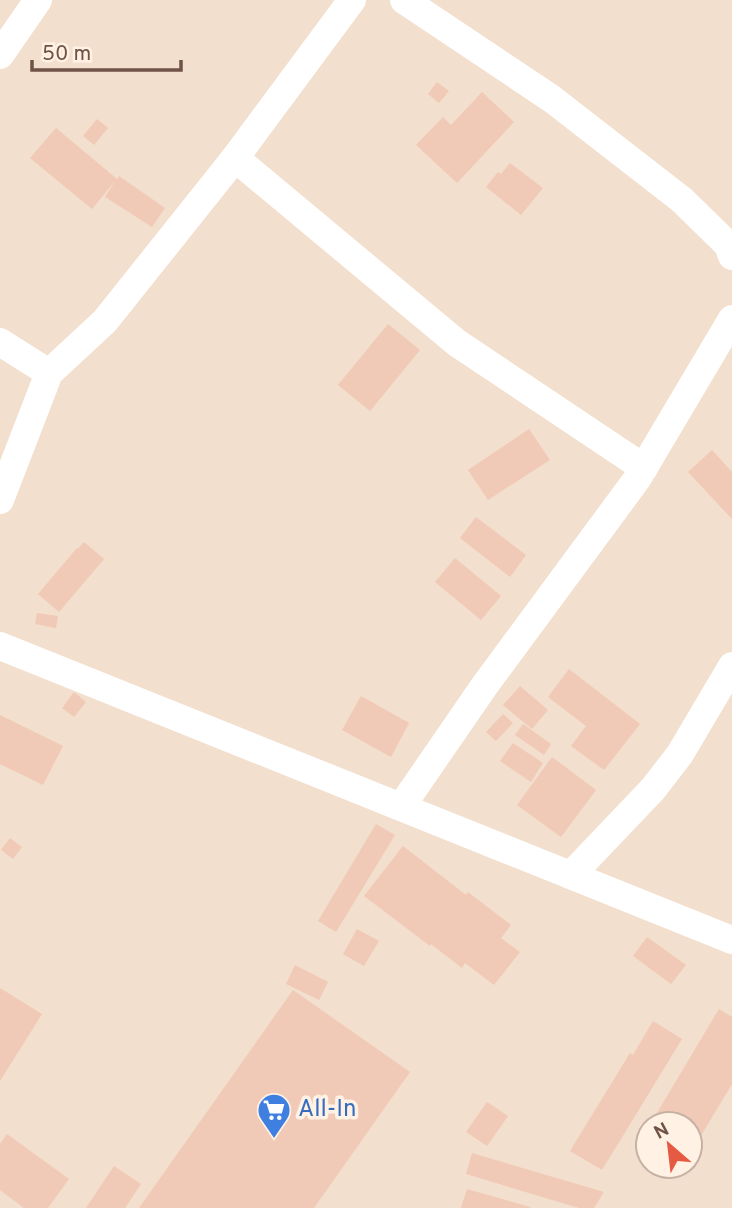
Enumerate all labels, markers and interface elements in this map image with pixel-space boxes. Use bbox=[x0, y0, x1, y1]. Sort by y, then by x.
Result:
scale bar bbox=[32, 28, 180, 72]
text: 50 m bbox=[42, 41, 91, 68]
supermarket icon: All-In bbox=[255, 1091, 293, 1140]
place label: All-In bbox=[298, 1095, 356, 1125]
north arrow bbox=[634, 1110, 704, 1180]
text: N bbox=[650, 1118, 674, 1146]

